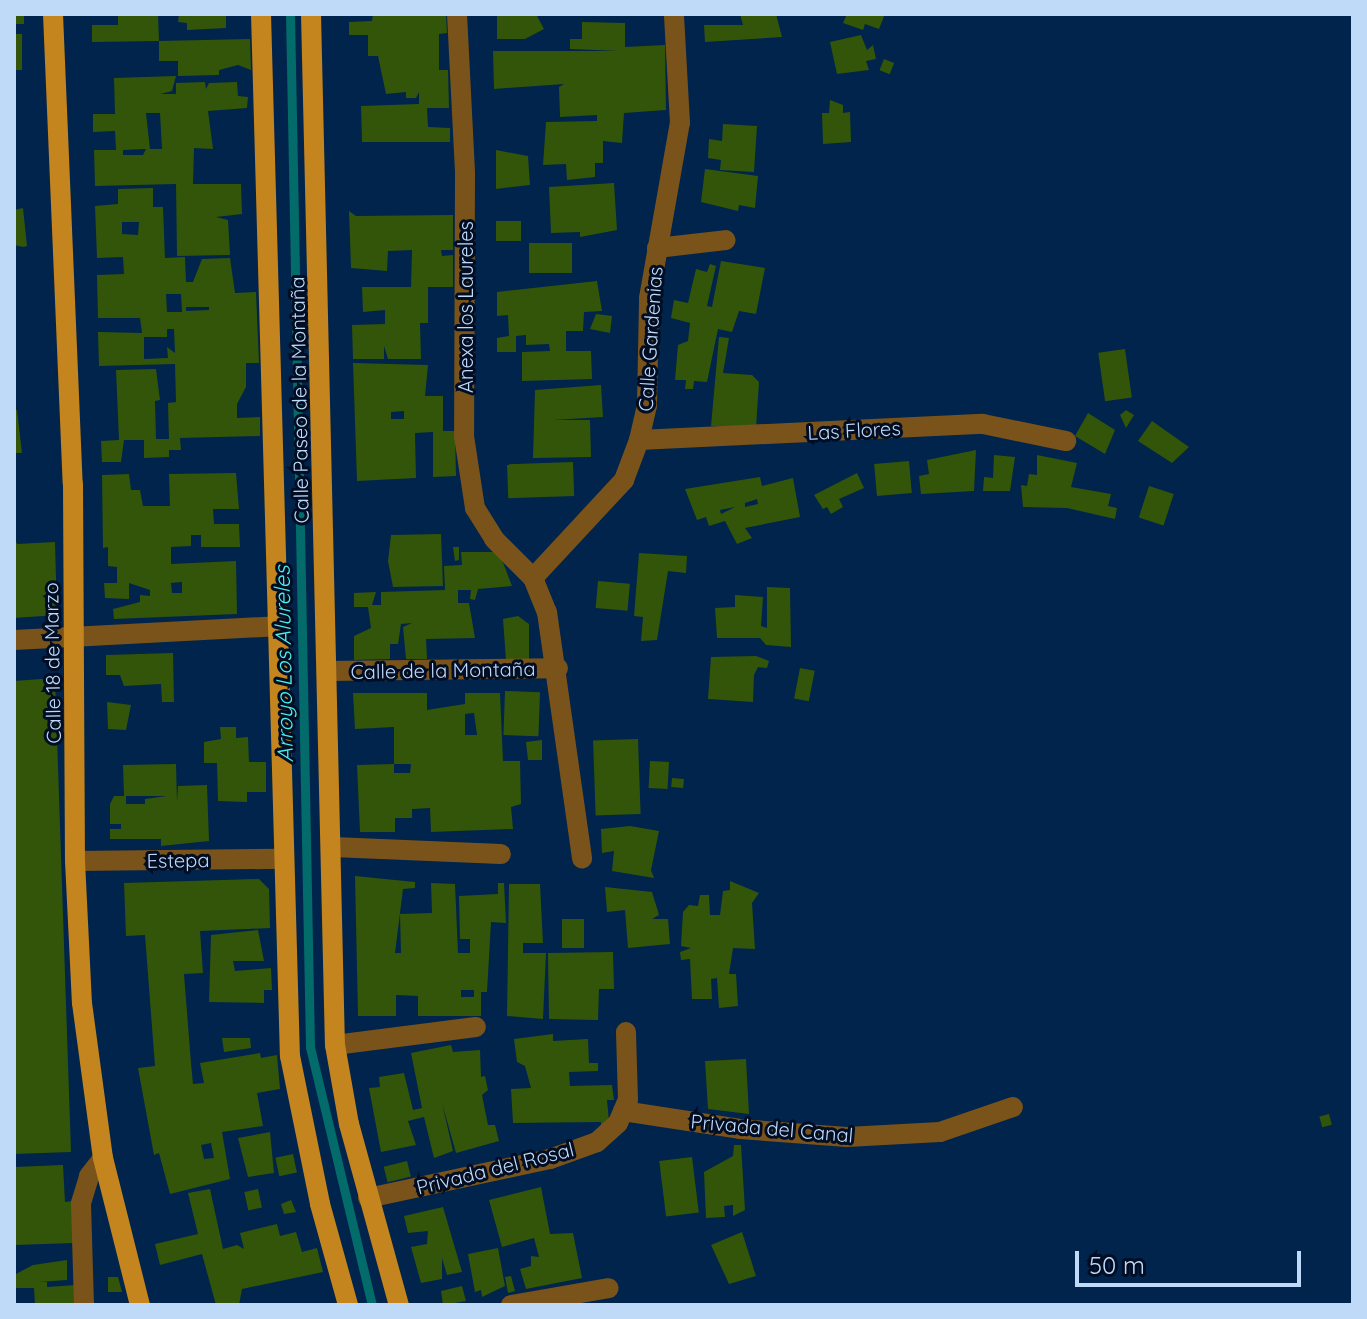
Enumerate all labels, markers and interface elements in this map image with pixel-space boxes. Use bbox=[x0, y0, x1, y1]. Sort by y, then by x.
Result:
street label: Anexa los Laureles bbox=[453, 221, 477, 393]
street label: Calle Gardenias bbox=[633, 266, 667, 412]
street label: Calle Paseo de la Montaña bbox=[285, 276, 313, 524]
street label: Las Flores bbox=[807, 416, 901, 444]
water label: Arroyo Los Alureles bbox=[269, 565, 299, 763]
street label: Calle 18 de Marzo bbox=[39, 582, 65, 744]
street label: Calle de la Montaña bbox=[350, 656, 536, 684]
street label: Estepa bbox=[146, 847, 210, 873]
street label: Privada del Canal bbox=[690, 1109, 854, 1147]
street label: Privada del Rosal bbox=[414, 1137, 576, 1199]
scale bar bbox=[1079, 1235, 1305, 1285]
text: 50 m bbox=[1089, 1250, 1145, 1280]

